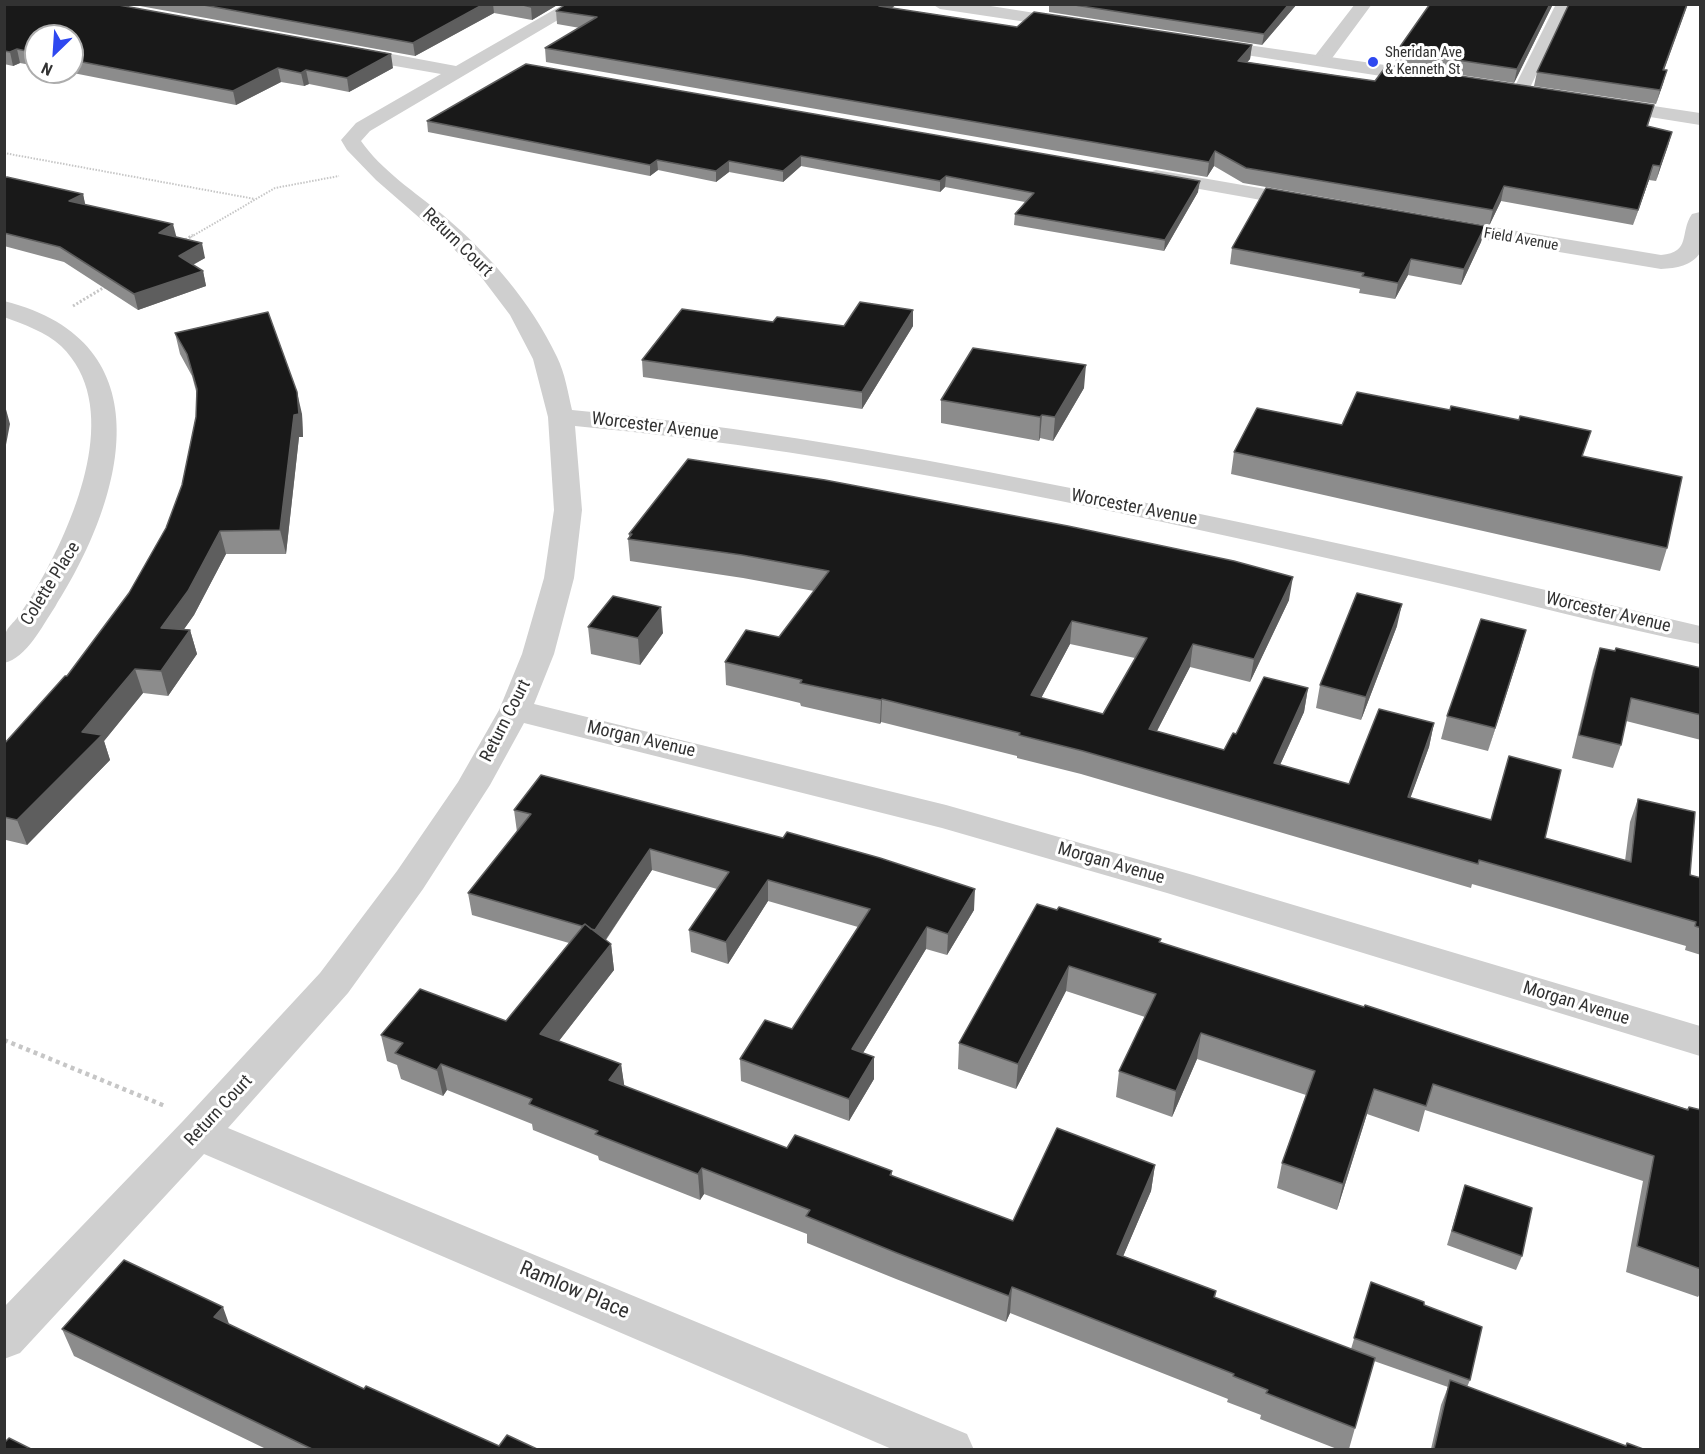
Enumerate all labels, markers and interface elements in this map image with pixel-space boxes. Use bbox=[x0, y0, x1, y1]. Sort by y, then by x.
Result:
north arrow bbox=[24, 24, 84, 84]
place label: Sheridan Ave & Kenneth St bbox=[1385, 44, 1462, 79]
marker: Sheridan Ave & Kenneth St bbox=[1366, 55, 1380, 69]
text: N bbox=[39, 58, 55, 80]
street label: Return Court bbox=[417, 204, 497, 282]
street label: Field Avenue bbox=[1482, 225, 1560, 255]
street label: Worcester Avenue bbox=[590, 408, 720, 446]
street label: Worcester Avenue bbox=[1069, 485, 1199, 531]
street label: Colette Place bbox=[17, 538, 85, 630]
street label: Worcester Avenue bbox=[1543, 588, 1673, 638]
street label: Return Court bbox=[476, 676, 536, 766]
street label: Morgan Avenue bbox=[585, 717, 697, 763]
street label: Morgan Avenue bbox=[1055, 838, 1167, 890]
street label: Morgan Avenue bbox=[1520, 978, 1632, 1030]
street label: Return Court bbox=[181, 1071, 257, 1151]
street label: Ramlow Place bbox=[515, 1257, 633, 1325]

